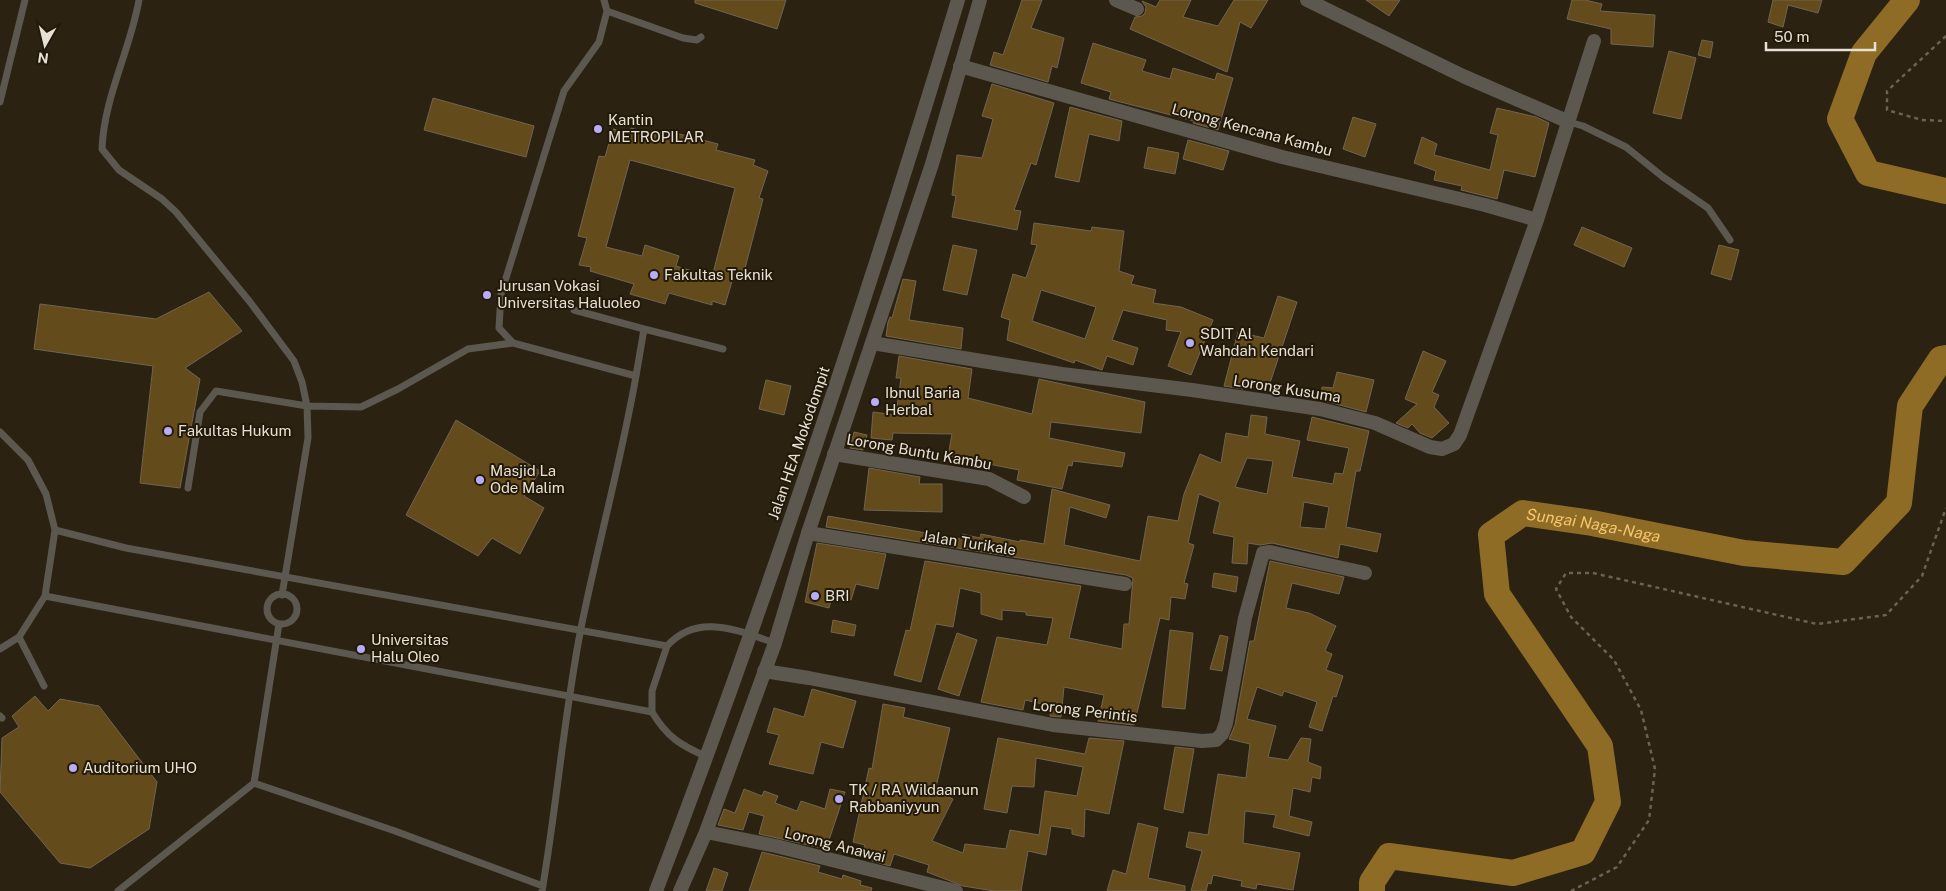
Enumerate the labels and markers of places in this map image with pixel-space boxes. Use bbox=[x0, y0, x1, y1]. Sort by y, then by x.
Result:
place label: Kantin METROPILAR bbox=[608, 111, 704, 145]
marker: Kantin METROPILAR bbox=[592, 123, 604, 135]
place label: Fakultas Teknik bbox=[664, 266, 773, 283]
marker: Fakultas Teknik bbox=[648, 269, 660, 281]
place label: Jurusan Vokasi Universitas Haluoleo bbox=[497, 277, 640, 311]
marker: Jurusan Vokasi Universitas Haluoleo bbox=[481, 289, 493, 301]
place label: SDIT Al Wahdah Kendari bbox=[1200, 325, 1314, 359]
marker: SDIT Al Wahdah Kendari bbox=[1184, 337, 1196, 349]
place label: Ibnul Baria Herbal bbox=[885, 384, 960, 418]
marker: Ibnul Baria Herbal bbox=[869, 396, 881, 408]
place label: Fakultas Hukum bbox=[178, 422, 292, 439]
marker: Fakultas Hukum bbox=[162, 425, 174, 437]
place label: Masjid La Ode Malim bbox=[490, 462, 565, 496]
marker: Masjid La Ode Malim bbox=[474, 474, 486, 486]
place label: BRI bbox=[825, 587, 850, 604]
marker: BRI bbox=[809, 590, 821, 602]
place label: Universitas Halu Oleo bbox=[371, 631, 449, 665]
marker: Universitas Halu Oleo bbox=[355, 643, 367, 655]
place label: Auditorium UHO bbox=[83, 759, 197, 776]
marker: Auditorium UHO bbox=[67, 762, 79, 774]
place label: TK / RA Wildaanun Rabbaniyyun bbox=[849, 781, 979, 815]
marker: TK / RA Wildaanun Rabbaniyyun bbox=[833, 793, 845, 805]

